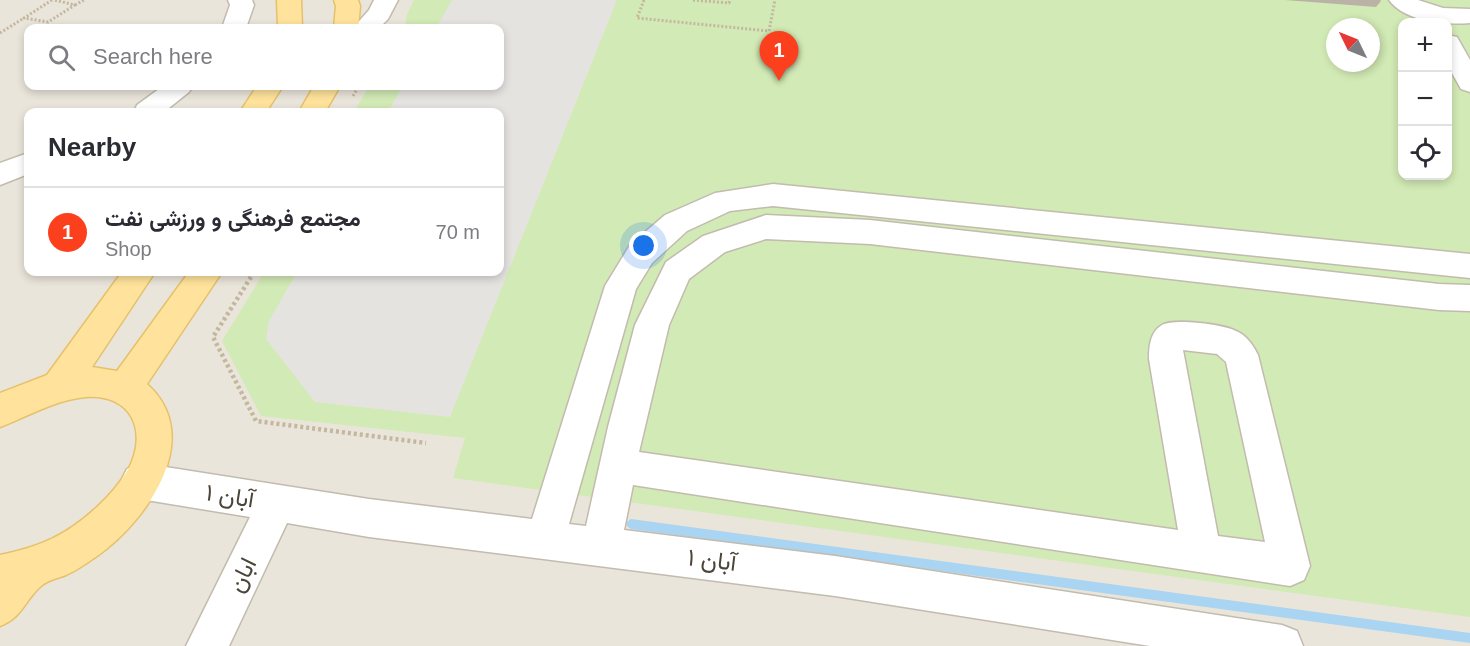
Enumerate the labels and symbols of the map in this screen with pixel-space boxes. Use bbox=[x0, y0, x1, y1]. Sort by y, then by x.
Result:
north arrow bbox=[1326, 18, 1380, 72]
pin: 1 bbox=[760, 32, 798, 81]
your location bbox=[629, 231, 658, 260]
street label: آبان ۱ bbox=[204, 478, 259, 514]
street label: آبان ۱ bbox=[686, 543, 740, 577]
street label: ابان bbox=[222, 553, 262, 597]

